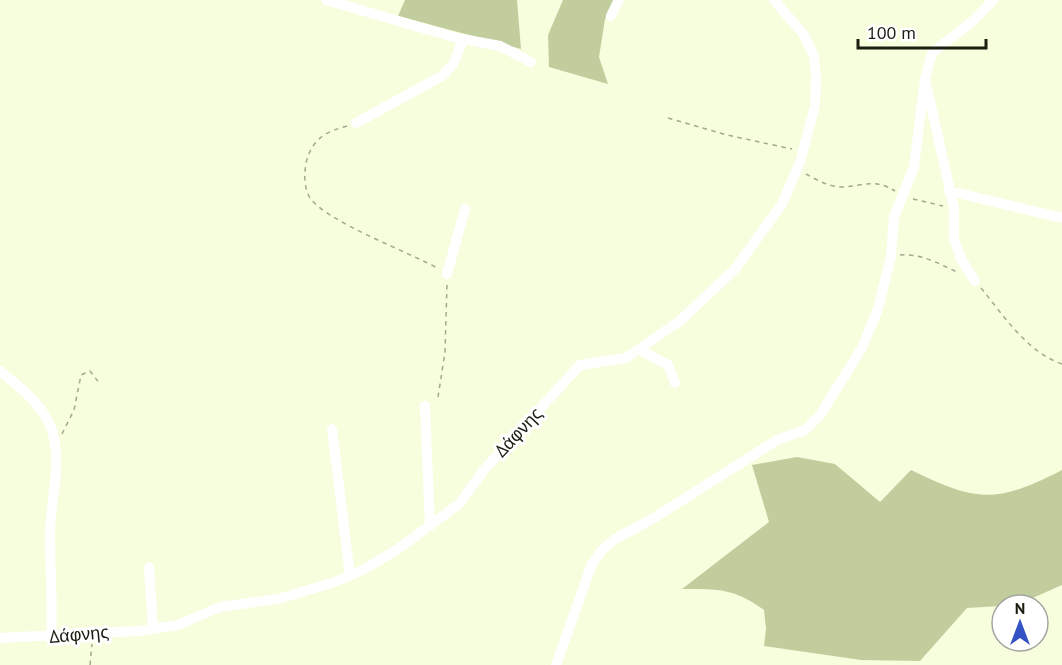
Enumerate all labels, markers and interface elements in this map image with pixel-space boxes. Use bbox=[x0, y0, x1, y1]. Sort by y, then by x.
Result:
scale bar bbox=[858, 12, 986, 50]
text: 100 m bbox=[867, 21, 916, 44]
street label: Δάφνης bbox=[489, 402, 547, 462]
north arrow bbox=[990, 593, 1050, 653]
text: N bbox=[1015, 598, 1025, 618]
street label: Δάφνης bbox=[48, 620, 110, 648]

